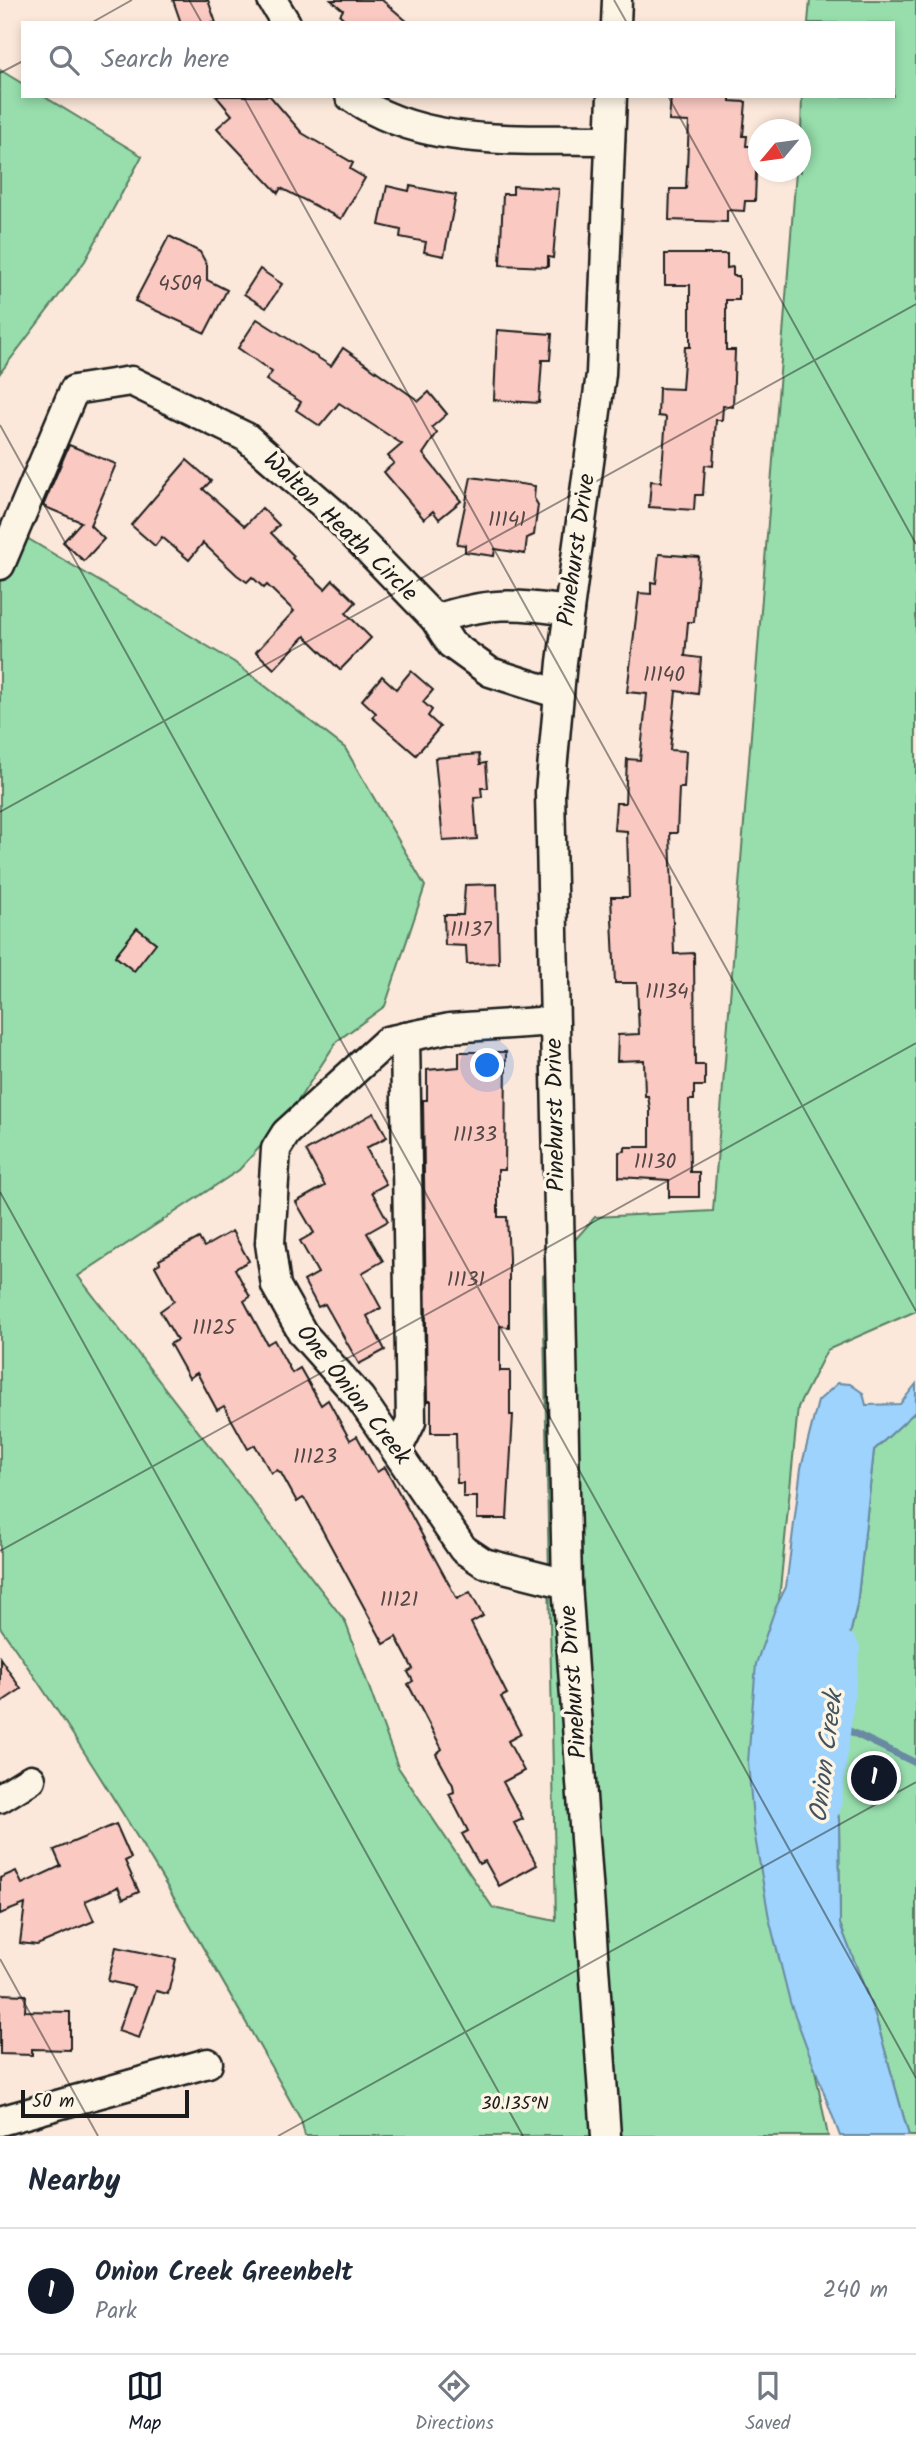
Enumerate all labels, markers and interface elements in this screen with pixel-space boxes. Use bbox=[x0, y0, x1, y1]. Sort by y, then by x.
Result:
search box bbox=[21, 21, 895, 98]
text: Search here bbox=[101, 39, 229, 81]
icon: search bbox=[45, 41, 83, 79]
north arrow bbox=[748, 119, 811, 182]
house number: 4509 bbox=[158, 268, 202, 301]
street label: Walton Heath Circle bbox=[253, 442, 427, 612]
street label: Pinehurst Drive bbox=[547, 471, 607, 629]
house number: 11141 bbox=[488, 504, 526, 537]
house number: 11140 bbox=[643, 659, 685, 692]
house number: 11137 bbox=[450, 914, 493, 947]
house number: 11134 bbox=[645, 976, 689, 1009]
street label: Pinehurst Drive bbox=[535, 1038, 577, 1192]
your location bbox=[470, 1048, 504, 1082]
house number: 11133 bbox=[453, 1119, 497, 1152]
house number: 11130 bbox=[634, 1146, 676, 1179]
house number: 11131 bbox=[447, 1264, 485, 1297]
house number: 11125 bbox=[192, 1312, 237, 1345]
street label: One Onion Creek bbox=[285, 1316, 421, 1474]
house number: 11123 bbox=[293, 1441, 337, 1474]
house number: 11121 bbox=[380, 1584, 418, 1617]
street label: Pinehurst Drive bbox=[549, 1604, 599, 1760]
water label: Onion Creek bbox=[798, 1685, 856, 1825]
pin: 1 bbox=[851, 1752, 897, 1804]
scale bar bbox=[21, 2087, 189, 2119]
text: 50 m bbox=[32, 2087, 74, 2117]
text: 30.135°N bbox=[481, 2090, 549, 2119]
text: Nearby bbox=[28, 2158, 120, 2206]
text: Onion Creek Greenbelt bbox=[95, 2252, 353, 2294]
text: 1 bbox=[48, 2273, 54, 2309]
text: 240 m bbox=[823, 2273, 888, 2309]
text: Park bbox=[95, 2294, 137, 2330]
tab: Map bbox=[126, 2367, 164, 2439]
tab: Directions bbox=[415, 2367, 494, 2439]
tab: Saved bbox=[745, 2367, 790, 2439]

